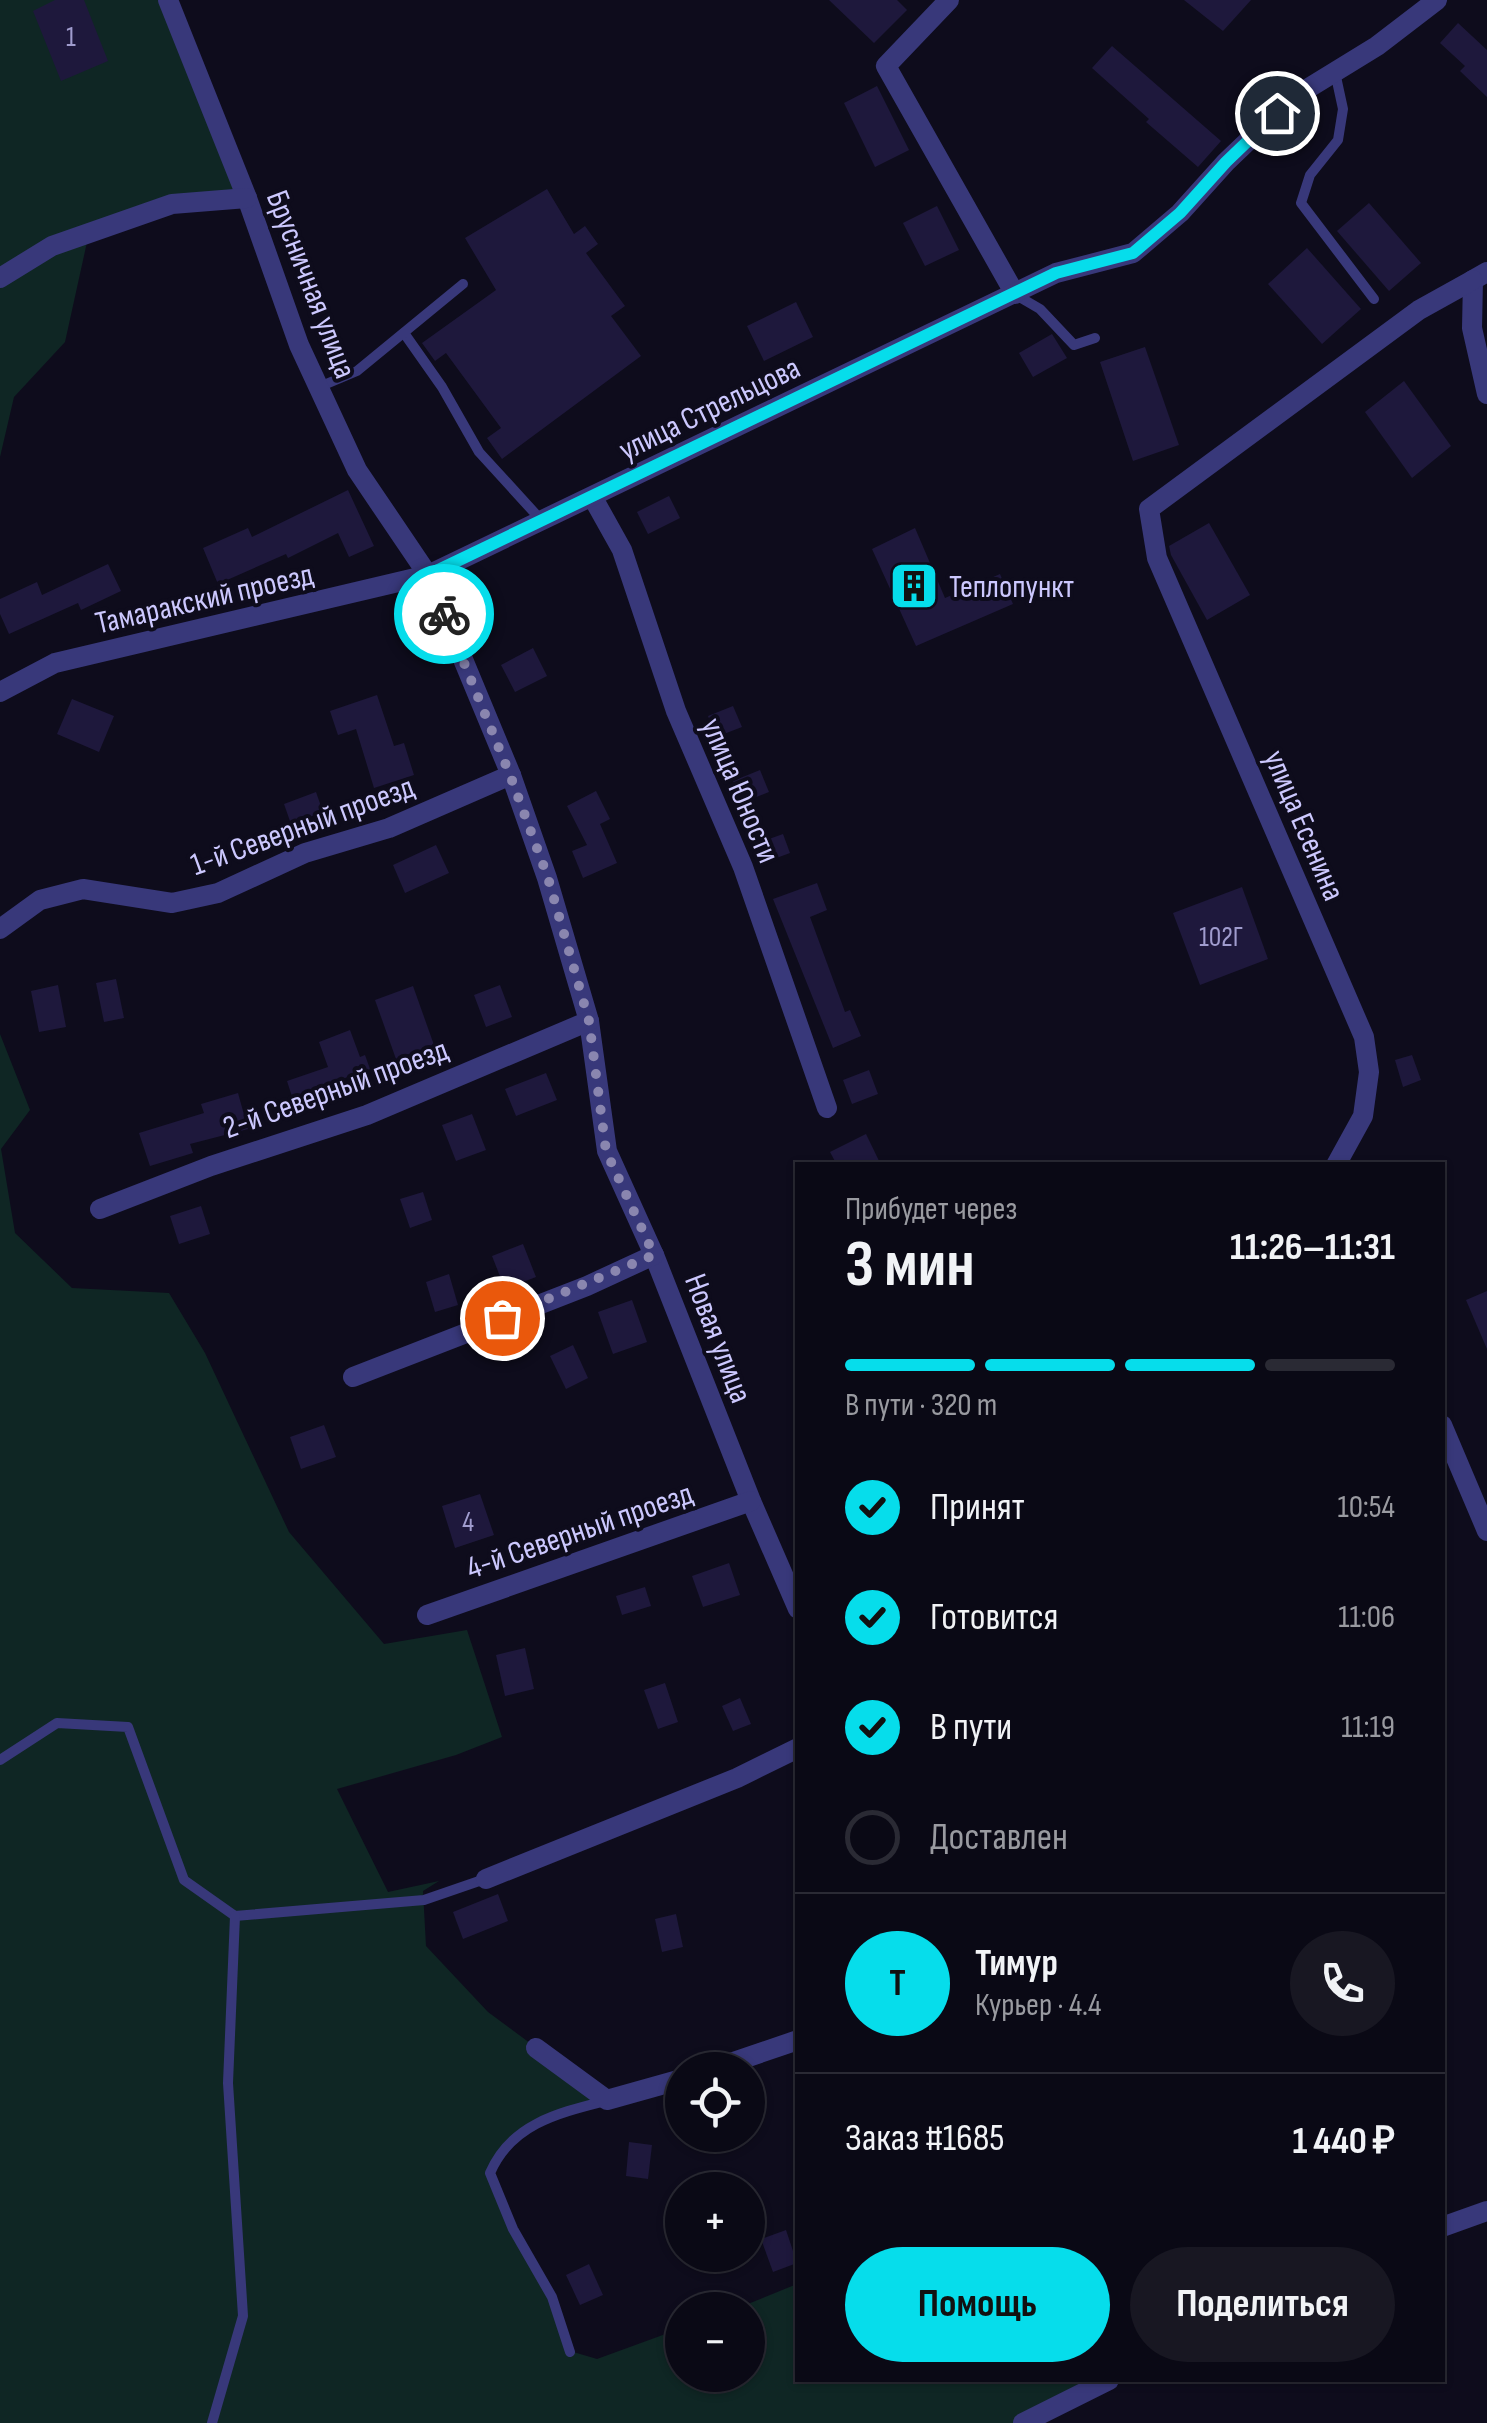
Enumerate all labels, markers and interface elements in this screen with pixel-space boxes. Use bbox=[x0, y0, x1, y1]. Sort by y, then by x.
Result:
house number: 1 bbox=[66, 21, 76, 54]
pin bbox=[1235, 71, 1320, 156]
icon: home bbox=[1250, 86, 1305, 141]
street label: Брусничная улица bbox=[257, 185, 364, 384]
street label: улица Стрельцова bbox=[613, 349, 807, 470]
street label: Тамаракский проезд bbox=[92, 555, 317, 643]
building icon: Теплопункт bbox=[888, 560, 940, 612]
courier bbox=[394, 564, 494, 664]
place label: Теплопункт bbox=[949, 568, 1074, 607]
icon: bike bbox=[417, 587, 472, 642]
street label: улица Юности bbox=[692, 712, 788, 869]
street label: улица Есенина bbox=[1254, 744, 1353, 907]
street label: 1-й Северный проезд bbox=[186, 768, 419, 885]
house number: 102Г bbox=[1199, 921, 1243, 954]
street label: 2-й Северный проезд bbox=[218, 1031, 453, 1148]
text: Прибудет через bbox=[845, 1190, 1017, 1229]
text: 11:26–11:31 bbox=[1230, 1225, 1395, 1270]
text: 3 мин bbox=[845, 1227, 975, 1305]
street label: Новая улица bbox=[675, 1269, 760, 1409]
pin bbox=[460, 1276, 545, 1361]
icon: bag bbox=[475, 1291, 530, 1346]
text: В пути · 320 m bbox=[845, 1386, 997, 1425]
street label: 4-й Северный проезд bbox=[461, 1474, 698, 1588]
icon: check bbox=[845, 1480, 900, 1535]
text: Принят bbox=[930, 1485, 1025, 1530]
text: 10:54 bbox=[1338, 1488, 1395, 1527]
house number: 4 bbox=[462, 1506, 474, 1539]
icon: check bbox=[845, 1590, 900, 1645]
text: Готовится bbox=[930, 1595, 1059, 1640]
text: 11:06 bbox=[1338, 1598, 1395, 1637]
icon: check bbox=[845, 1700, 900, 1755]
text: В пути bbox=[930, 1705, 1012, 1750]
text: 11:19 bbox=[1341, 1708, 1395, 1747]
text: Доставлен bbox=[930, 1815, 1068, 1860]
button: phone bbox=[1290, 1931, 1395, 2036]
text: Тимур bbox=[975, 1941, 1058, 1986]
text: Т bbox=[889, 1961, 906, 2006]
text: Курьер · 4.4 bbox=[975, 1986, 1101, 2025]
map controls bbox=[665, 2052, 765, 2392]
button: locate bbox=[665, 2052, 765, 2152]
text: Заказ #1685 bbox=[845, 2116, 1005, 2161]
text: 1 440 ₽ bbox=[1293, 2119, 1395, 2164]
button: + bbox=[665, 2172, 765, 2272]
button: Помощь bbox=[845, 2247, 1110, 2362]
button: Поделиться bbox=[1130, 2247, 1395, 2362]
button: − bbox=[665, 2292, 765, 2392]

